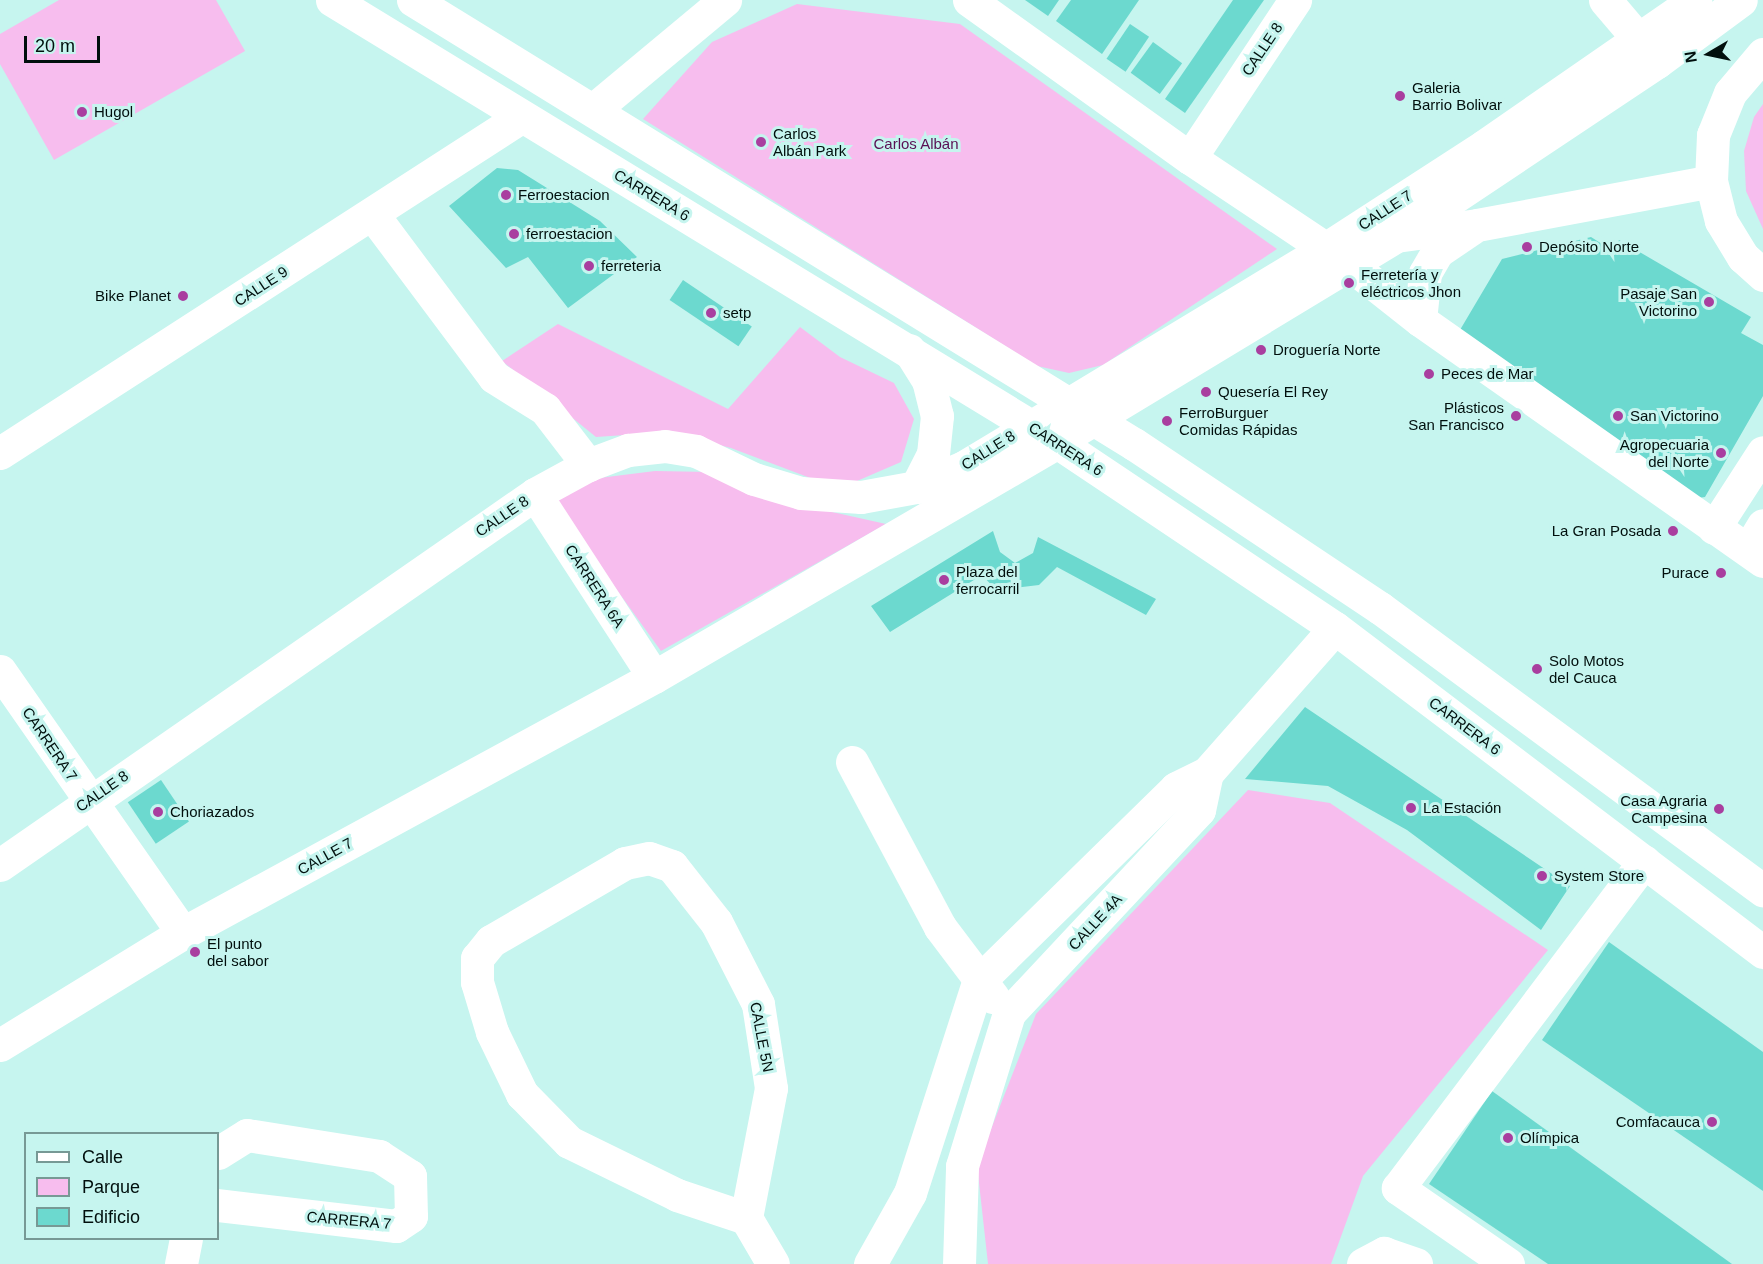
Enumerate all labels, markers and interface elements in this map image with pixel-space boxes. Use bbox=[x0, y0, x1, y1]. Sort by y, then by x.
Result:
street label: CALLE 8 bbox=[1238, 19, 1286, 79]
scale bar bbox=[27, 24, 104, 62]
north arrow bbox=[1679, 24, 1739, 84]
text: 20 m bbox=[35, 36, 75, 56]
text: N bbox=[1681, 50, 1700, 64]
place label: Galeria Barrio Bolivar bbox=[1412, 78, 1502, 113]
marker: Galeria Barrio Bolivar bbox=[1393, 89, 1407, 103]
place label: Hugol bbox=[94, 103, 133, 121]
marker: Hugol bbox=[75, 105, 89, 119]
place label: Carlos Albán Park bbox=[773, 124, 846, 159]
marker: Carlos Albán Park bbox=[754, 135, 768, 149]
park label: Carlos Albán bbox=[873, 135, 959, 153]
street label: CARRERA 6 bbox=[611, 165, 693, 225]
place label: Ferroestacion bbox=[518, 186, 610, 204]
street label: CALLE 7 bbox=[1355, 186, 1415, 234]
marker: Ferroestacion bbox=[499, 188, 513, 202]
place label: ferroestacion bbox=[526, 225, 613, 243]
marker: ferroestacion bbox=[507, 227, 521, 241]
place label: Depósito Norte bbox=[1539, 238, 1639, 256]
marker: Depósito Norte bbox=[1520, 240, 1534, 254]
place label: ferreteria bbox=[601, 257, 661, 275]
marker: ferreteria bbox=[582, 259, 596, 273]
street label: CALLE 9 bbox=[231, 262, 291, 310]
place label: Ferretería y eléctricos Jhon bbox=[1361, 265, 1461, 300]
marker: Ferretería y eléctricos Jhon bbox=[1342, 276, 1356, 290]
place label: Pasaje San Victorino bbox=[1620, 284, 1697, 319]
place label: Bike Planet bbox=[95, 287, 171, 305]
marker: Bike Planet bbox=[176, 289, 190, 303]
marker: Pasaje San Victorino bbox=[1702, 295, 1716, 309]
place label: setp bbox=[723, 304, 751, 322]
marker: setp bbox=[704, 306, 718, 320]
place label: Droguería Norte bbox=[1273, 341, 1381, 359]
marker: Droguería Norte bbox=[1254, 343, 1268, 357]
place label: Peces de Mar bbox=[1441, 365, 1534, 383]
marker: Peces de Mar bbox=[1422, 367, 1436, 381]
place label: Quesería El Rey bbox=[1218, 383, 1328, 401]
marker: Quesería El Rey bbox=[1199, 385, 1213, 399]
place label: Plásticos San Francisco bbox=[1408, 398, 1504, 433]
place label: FerroBurguer Comidas Rápidas bbox=[1179, 403, 1297, 438]
place label: San Victorino bbox=[1630, 407, 1719, 425]
marker: Plásticos San Francisco bbox=[1509, 409, 1523, 423]
marker: San Victorino bbox=[1611, 409, 1625, 423]
marker: FerroBurguer Comidas Rápidas bbox=[1160, 414, 1174, 428]
street label: CARRERA 6 bbox=[1025, 418, 1107, 480]
street label: CALLE 8 bbox=[958, 426, 1018, 474]
place label: Agropecuaria del Norte bbox=[1620, 435, 1709, 470]
marker: Agropecuaria del Norte bbox=[1714, 446, 1728, 460]
street label: CALLE 8 bbox=[472, 492, 532, 540]
place label: La Gran Posada bbox=[1552, 522, 1661, 540]
marker: La Gran Posada bbox=[1666, 524, 1680, 538]
street label: CARRERA 6A bbox=[561, 541, 629, 631]
place label: Plaza del ferrocarril bbox=[956, 562, 1019, 597]
place label: Purace bbox=[1661, 564, 1709, 582]
marker: Purace bbox=[1714, 566, 1728, 580]
marker: Plaza del ferrocarril bbox=[937, 573, 951, 587]
place label: Solo Motos del Cauca bbox=[1549, 651, 1624, 686]
marker: Solo Motos del Cauca bbox=[1530, 662, 1544, 676]
street label: CARRERA 6 bbox=[1425, 693, 1505, 759]
street label: CARRERA 7 bbox=[19, 703, 81, 785]
street label: CALLE 8 bbox=[72, 766, 132, 816]
place label: Casa Agraria Campesina bbox=[1619, 791, 1707, 826]
place label: La Estación bbox=[1423, 799, 1501, 817]
marker: La Estación bbox=[1404, 801, 1418, 815]
marker: Casa Agraria Campesina bbox=[1712, 802, 1726, 816]
place label: Choriazados bbox=[170, 803, 254, 821]
marker: Choriazados bbox=[151, 805, 165, 819]
street label: CALLE 7 bbox=[294, 834, 356, 878]
place label: System Store bbox=[1554, 867, 1644, 885]
marker: System Store bbox=[1535, 869, 1549, 883]
street label: CALLE 4A bbox=[1065, 890, 1125, 954]
place label: El punto del sabor bbox=[207, 934, 269, 969]
marker: El punto del sabor bbox=[188, 945, 202, 959]
street label: CALLE 5N bbox=[746, 1000, 778, 1074]
place label: Comfacauca bbox=[1616, 1113, 1700, 1131]
marker: Comfacauca bbox=[1705, 1115, 1719, 1129]
place label: Olímpica bbox=[1520, 1129, 1579, 1147]
marker: Olímpica bbox=[1501, 1131, 1515, 1145]
legend bbox=[24, 1132, 219, 1240]
text: Calle bbox=[82, 1147, 123, 1167]
text: Parque bbox=[82, 1177, 140, 1197]
text: Edificio bbox=[82, 1207, 140, 1227]
street label: CARRERA 7 bbox=[305, 1207, 393, 1233]

